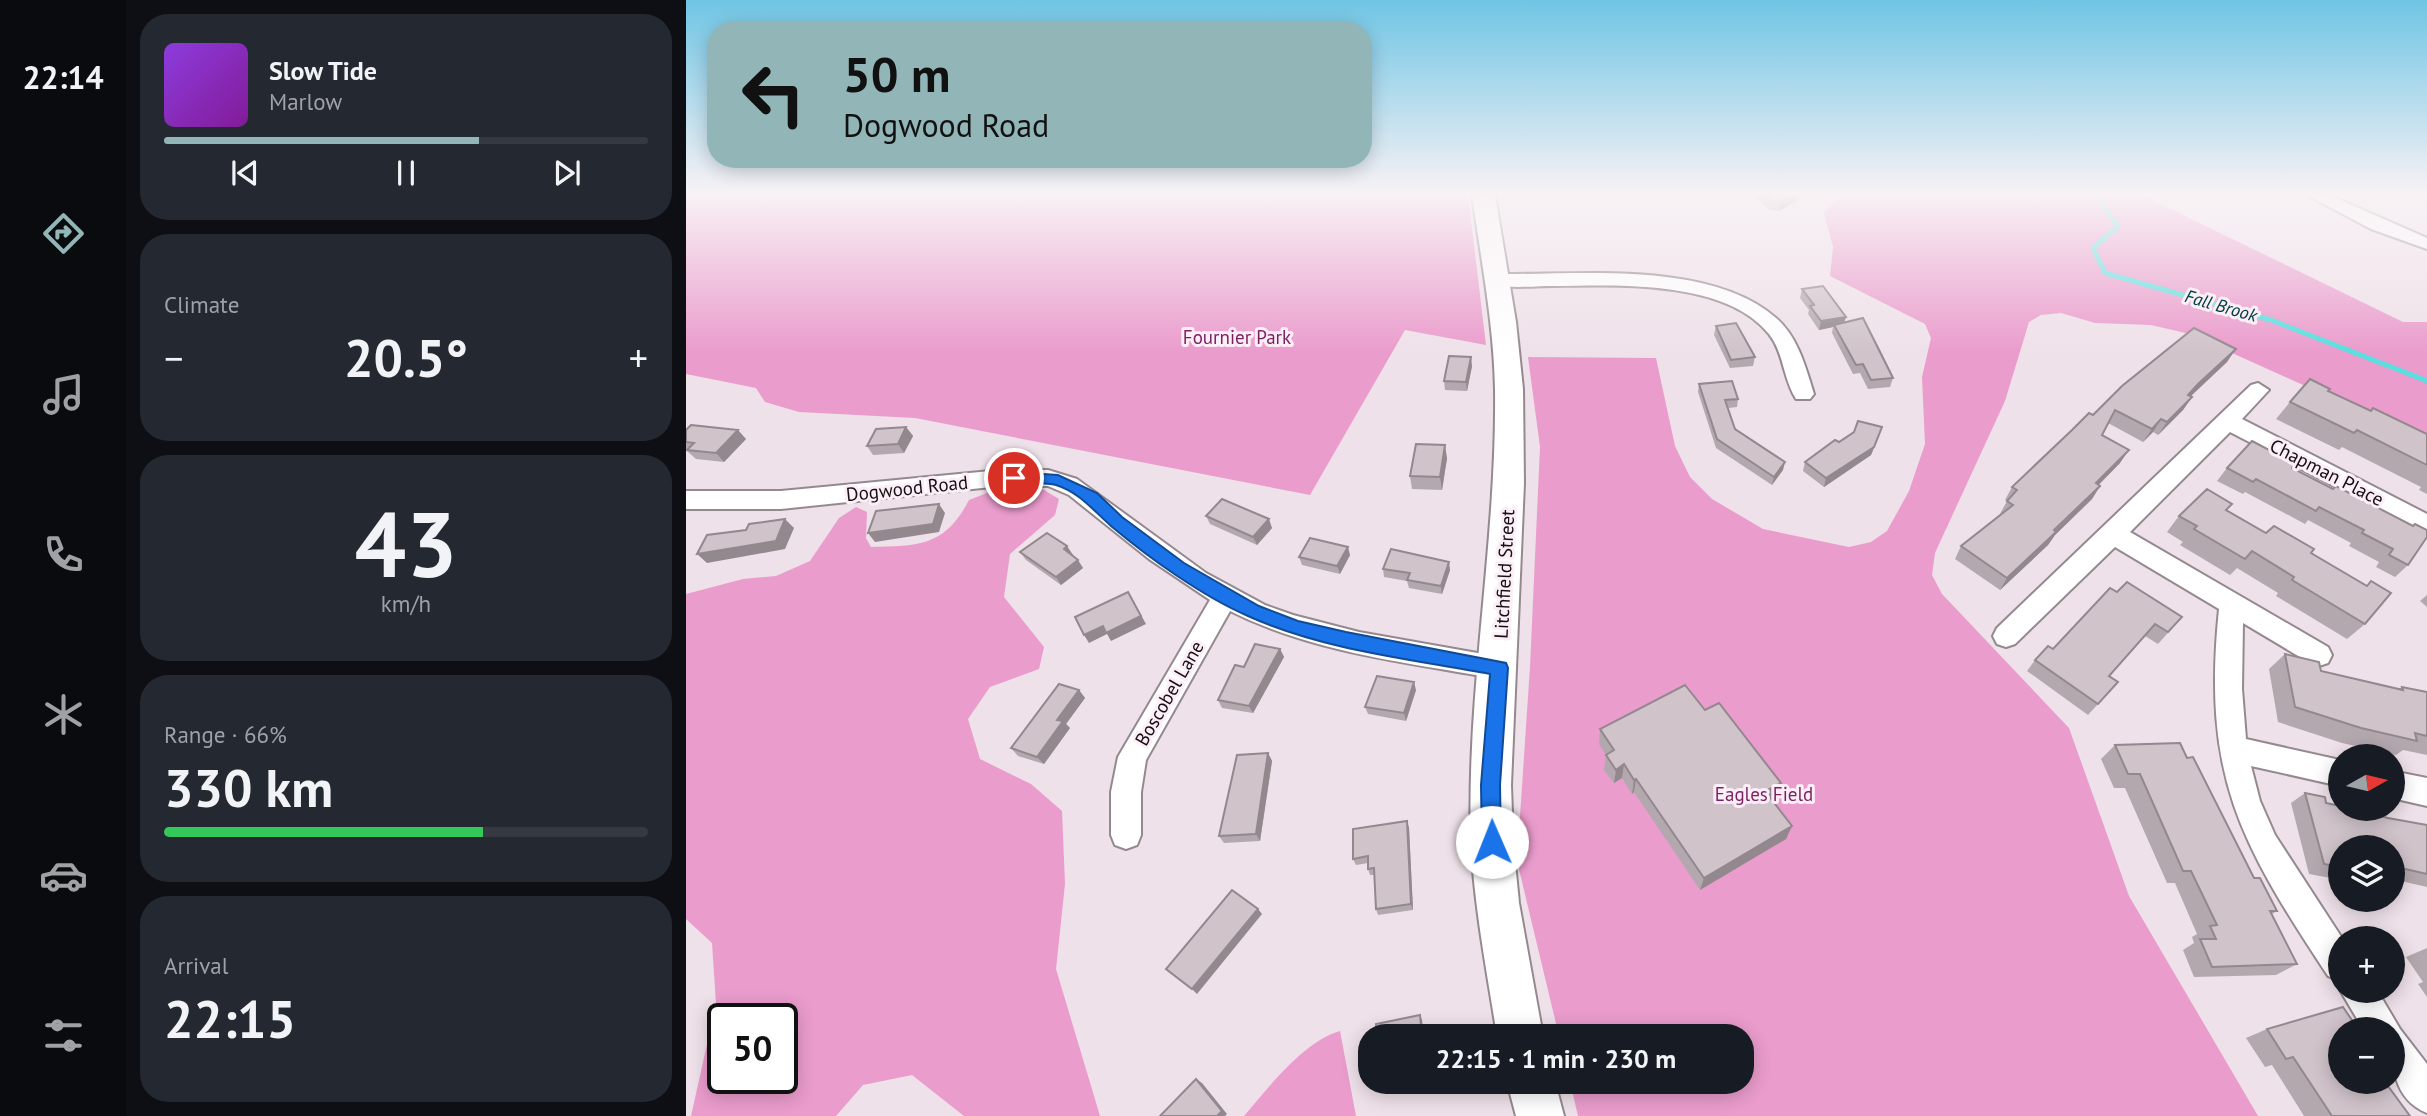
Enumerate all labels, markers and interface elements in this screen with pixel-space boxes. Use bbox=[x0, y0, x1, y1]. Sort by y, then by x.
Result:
text: 50 m bbox=[843, 42, 950, 106]
icon: left bbox=[728, 49, 819, 140]
text: Slow Tide bbox=[269, 54, 377, 87]
text: 22:14 bbox=[22, 56, 104, 98]
text: Marlow bbox=[269, 87, 342, 116]
text: Dogwood Road bbox=[843, 104, 1049, 146]
icon: previous bbox=[226, 154, 264, 192]
icon: pause bbox=[387, 154, 425, 192]
icon: next bbox=[548, 154, 586, 192]
icon: directions bbox=[39, 209, 88, 258]
water label: Fall Brook bbox=[2182, 284, 2261, 327]
text: Climate bbox=[164, 290, 239, 319]
text: 20.5° bbox=[344, 324, 468, 391]
park label: Fournier Park bbox=[1183, 325, 1291, 349]
text: − bbox=[164, 333, 183, 382]
text: + bbox=[629, 333, 648, 382]
icon: music bbox=[39, 370, 88, 419]
street label: Chapman Place bbox=[2266, 433, 2388, 511]
pin bbox=[984, 448, 1044, 508]
icon: arrive bbox=[995, 459, 1033, 497]
street label: Dogwood Road bbox=[845, 470, 969, 506]
text: 43 bbox=[354, 484, 458, 602]
street label: Litchfield Street bbox=[1489, 508, 1519, 639]
icon: phone bbox=[39, 530, 88, 579]
text: km/h bbox=[381, 589, 431, 618]
street label: Boscobel Lane bbox=[1129, 636, 1209, 750]
icon: climate bbox=[39, 690, 88, 739]
text: Range · 66% bbox=[164, 720, 287, 749]
north arrow bbox=[2328, 744, 2404, 821]
map controls bbox=[2328, 744, 2405, 1094]
text: 330 km bbox=[164, 754, 333, 821]
park label: Eagles Field bbox=[1715, 782, 1813, 806]
position arrow bbox=[1455, 805, 1529, 879]
button: layers bbox=[2328, 835, 2405, 912]
icon: car bbox=[39, 851, 88, 900]
button: + bbox=[2328, 926, 2405, 1003]
text: Arrival bbox=[164, 951, 228, 980]
text: 22:15 bbox=[164, 985, 296, 1052]
speed limit sign: 50 bbox=[707, 1003, 798, 1094]
icon: filters bbox=[39, 1011, 88, 1060]
button: − bbox=[2328, 1017, 2405, 1094]
text: 22:15 · 1 min · 230 m bbox=[1436, 1042, 1676, 1075]

